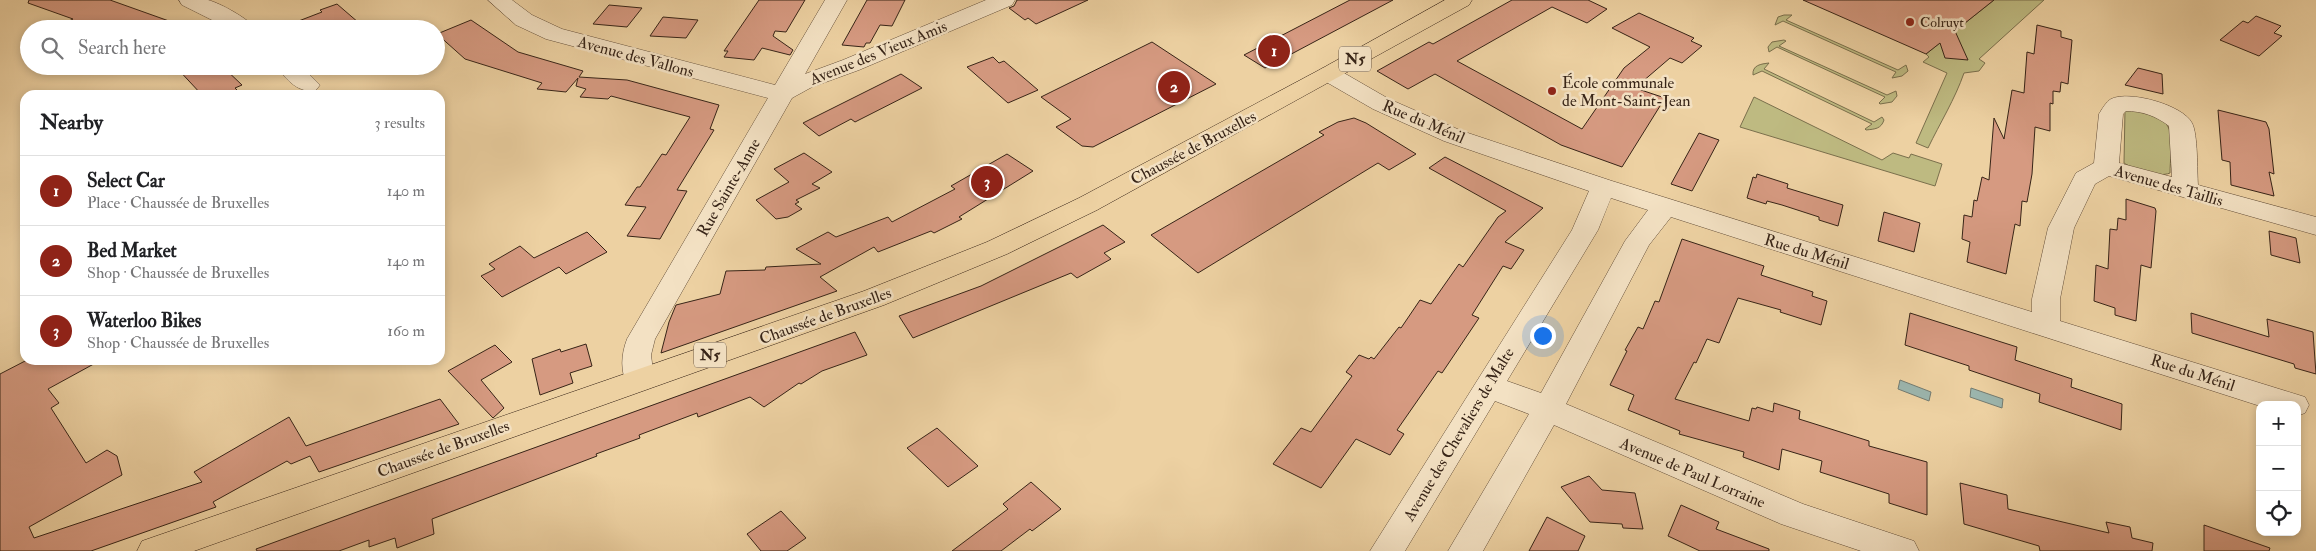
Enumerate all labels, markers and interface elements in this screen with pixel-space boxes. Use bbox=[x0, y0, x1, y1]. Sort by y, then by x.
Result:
place label: Colruyt bbox=[1920, 14, 1964, 32]
street label: Avenue des Vieux Amis bbox=[806, 16, 950, 90]
marker: Colruyt bbox=[1904, 16, 1916, 28]
search box bbox=[20, 20, 445, 75]
street label: Avenue des Vallons bbox=[575, 32, 696, 82]
pin: 1 bbox=[1258, 32, 1290, 70]
icon: search bbox=[38, 34, 66, 62]
text: Search here bbox=[78, 36, 166, 60]
road number: N5 bbox=[1339, 46, 1371, 72]
pin: 2 bbox=[1158, 68, 1190, 106]
place label: École communale de Mont-Saint-Jean bbox=[1562, 72, 1690, 112]
marker: École communale de Mont-Saint-Jean bbox=[1546, 85, 1558, 97]
street label: Rue du Ménil bbox=[1379, 96, 1468, 148]
street label: Chaussée de Bruxelles bbox=[1127, 106, 1260, 189]
text: Nearby bbox=[40, 109, 103, 136]
text: 3 results bbox=[374, 113, 425, 133]
street label: Rue Sainte-Anne bbox=[693, 135, 765, 240]
street label: Avenue des Taillis bbox=[2111, 161, 2225, 211]
pin: 3 bbox=[971, 163, 1003, 201]
text: Select Car bbox=[87, 169, 165, 193]
text: 1 bbox=[53, 181, 59, 201]
text: 140 m bbox=[387, 181, 425, 201]
text: Place · Chaussée de Bruxelles bbox=[87, 193, 269, 213]
street label: Rue du Ménil bbox=[1762, 230, 1852, 274]
text: Bed Market bbox=[87, 239, 177, 263]
text: 2 bbox=[52, 251, 60, 271]
text: 140 m bbox=[387, 251, 425, 271]
text: Shop · Chaussée de Bruxelles bbox=[87, 263, 269, 283]
street label: Chaussée de Bruxelles bbox=[756, 283, 894, 349]
text: Waterloo Bikes bbox=[87, 309, 201, 333]
text: 3 bbox=[53, 321, 59, 341]
text: 160 m bbox=[387, 321, 425, 341]
your location bbox=[1530, 323, 1556, 349]
text: Shop · Chaussée de Bruxelles bbox=[87, 333, 269, 353]
road number: N5 bbox=[694, 342, 726, 368]
street label: Avenue des Chevaliers de Malte bbox=[1399, 344, 1519, 526]
street label: Rue du Ménil bbox=[2148, 350, 2237, 396]
map controls bbox=[2256, 401, 2301, 536]
button: + bbox=[2256, 401, 2301, 446]
street label: Chaussée de Bruxelles bbox=[374, 416, 512, 482]
street label: Avenue de Paul Lorraine bbox=[1616, 433, 1769, 513]
button: − bbox=[2256, 446, 2301, 491]
button: locate bbox=[2256, 491, 2301, 536]

